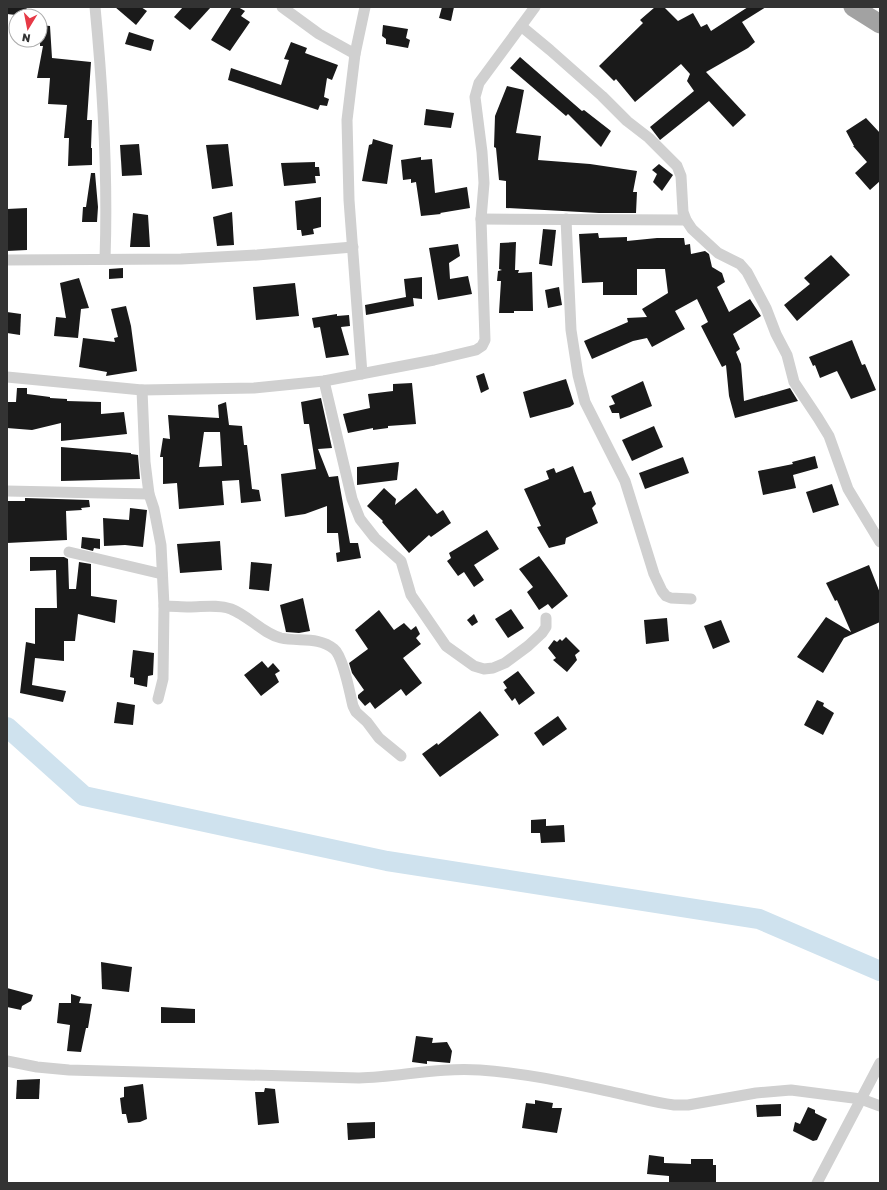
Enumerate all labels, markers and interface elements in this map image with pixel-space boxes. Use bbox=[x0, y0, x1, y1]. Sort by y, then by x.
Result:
north arrow bbox=[8, 8, 48, 48]
text: N bbox=[21, 31, 31, 45]

